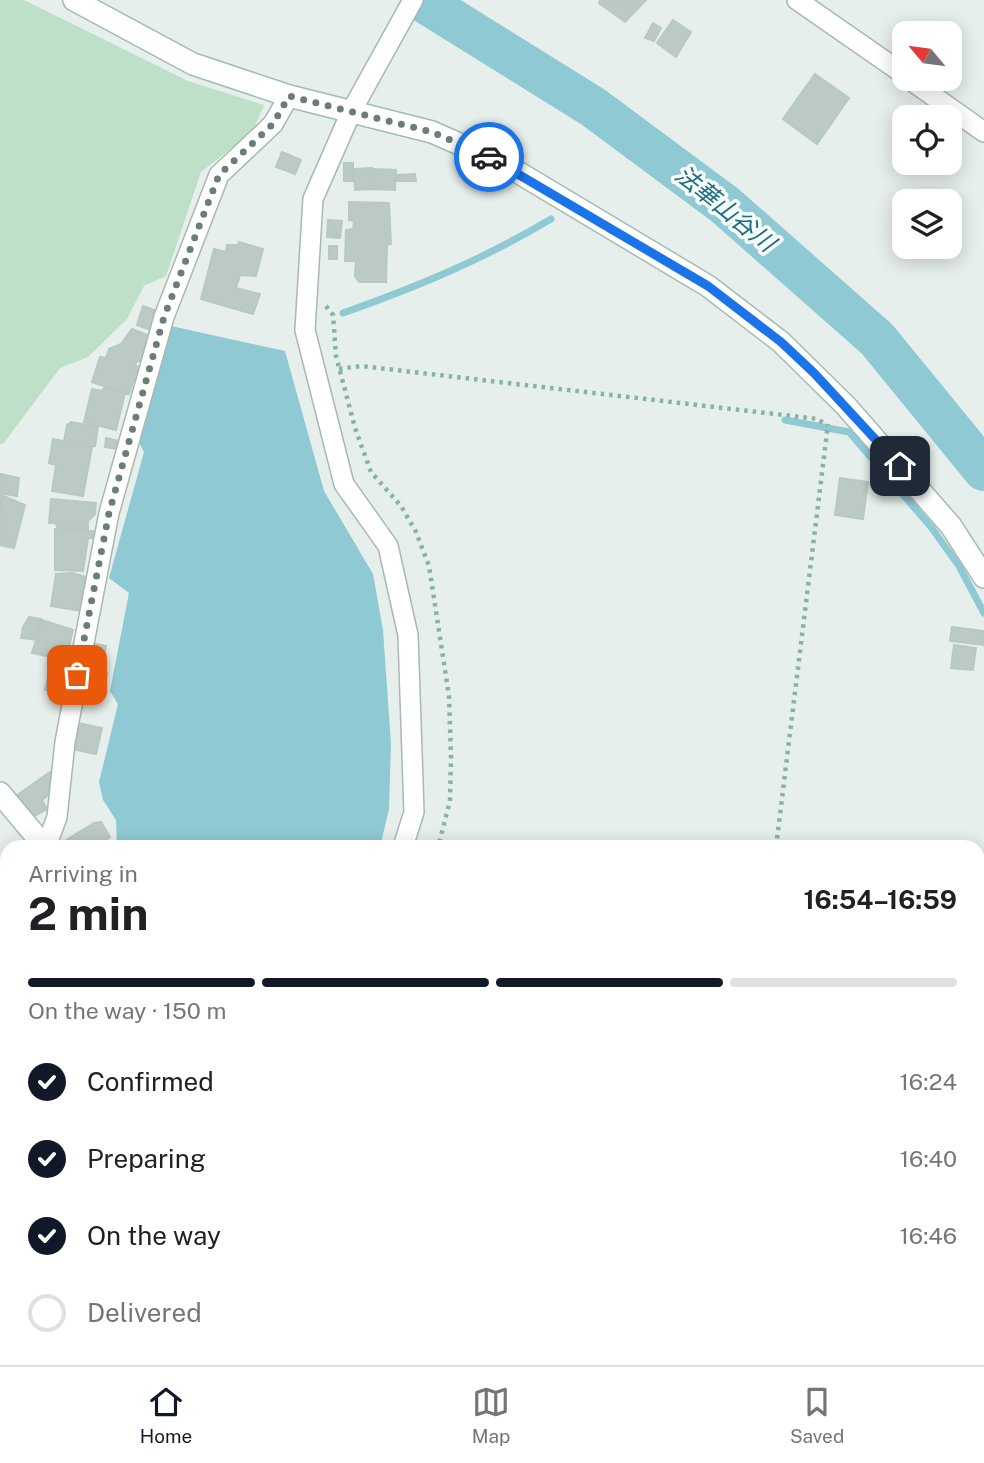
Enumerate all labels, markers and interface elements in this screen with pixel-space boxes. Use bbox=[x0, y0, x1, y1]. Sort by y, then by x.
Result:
north arrow bbox=[892, 21, 962, 91]
map controls bbox=[892, 21, 962, 259]
button: locate bbox=[892, 105, 962, 175]
courier bbox=[454, 122, 524, 192]
icon: car bbox=[470, 138, 508, 176]
water label: 法華山谷川 bbox=[670, 160, 783, 259]
button: layers bbox=[892, 189, 962, 259]
pin bbox=[870, 436, 930, 496]
icon: home bbox=[881, 447, 919, 485]
pin bbox=[47, 645, 107, 705]
icon: bag bbox=[58, 656, 96, 694]
text: Arriving in bbox=[28, 860, 138, 887]
text: 16:54–16:59 bbox=[803, 884, 957, 915]
text: 2 min bbox=[28, 886, 148, 940]
text: On the way · 150 m bbox=[28, 997, 226, 1024]
icon: check bbox=[28, 1063, 66, 1101]
text: Confirmed bbox=[87, 1066, 214, 1097]
text: 16:24 bbox=[900, 1068, 957, 1095]
icon: check bbox=[28, 1140, 66, 1178]
text: Preparing bbox=[87, 1143, 206, 1174]
text: 16:40 bbox=[900, 1145, 957, 1172]
icon: check bbox=[28, 1217, 66, 1255]
text: On the way bbox=[87, 1220, 221, 1251]
text: 16:46 bbox=[900, 1222, 957, 1249]
text: Delivered bbox=[87, 1297, 202, 1328]
tab: Home bbox=[140, 1383, 192, 1447]
tab: Map bbox=[472, 1383, 510, 1447]
tab: Saved bbox=[790, 1383, 844, 1447]

